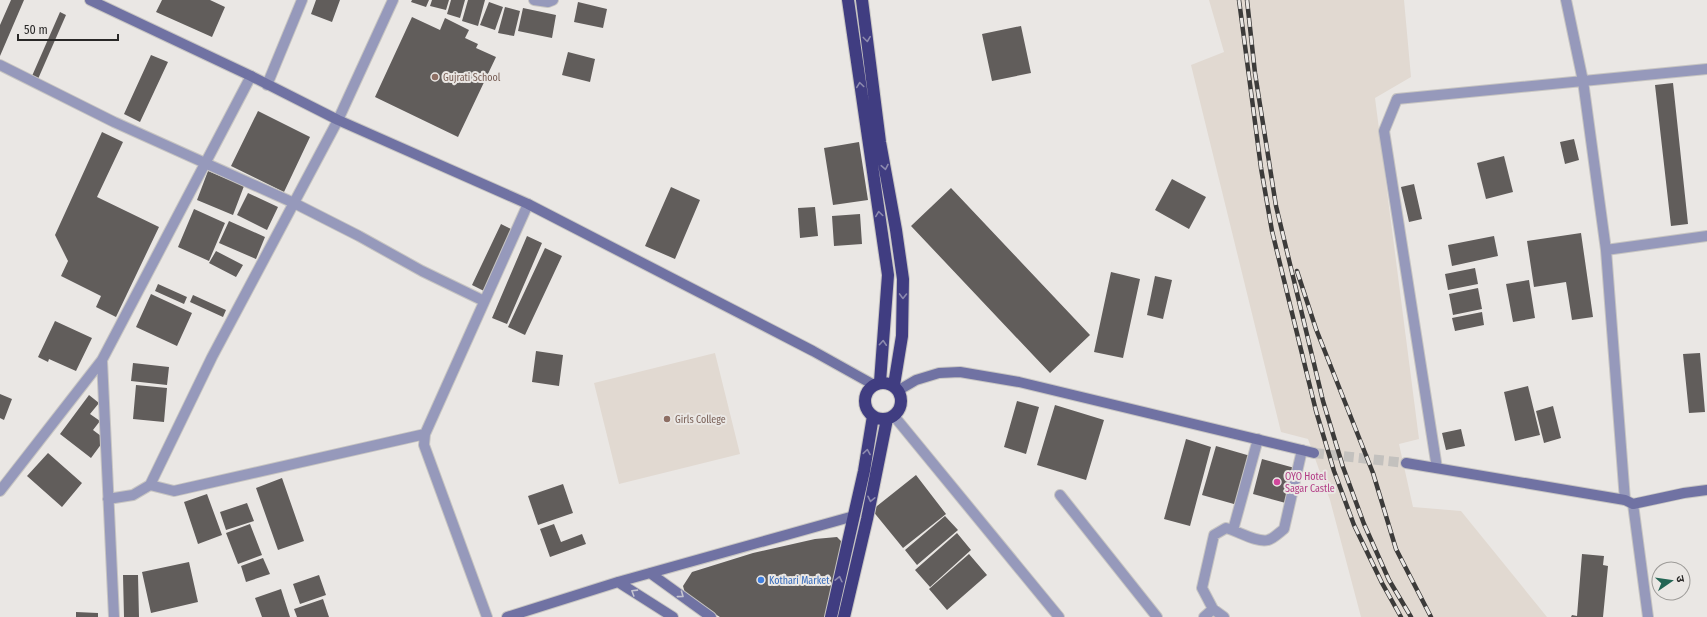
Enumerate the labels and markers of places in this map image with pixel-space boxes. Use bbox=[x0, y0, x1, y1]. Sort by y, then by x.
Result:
marker: Gujrati School bbox=[430, 72, 440, 82]
place label: Gujrati School bbox=[443, 72, 501, 84]
marker: Girls College bbox=[662, 414, 672, 424]
place label: Girls College bbox=[675, 414, 726, 426]
place label: OYO Hotel Sagar Castle bbox=[1285, 471, 1335, 495]
marker: OYO Hotel Sagar Castle bbox=[1272, 477, 1282, 487]
marker: Kothari Market bbox=[756, 575, 766, 585]
place label: Kothari Market bbox=[769, 575, 830, 587]

